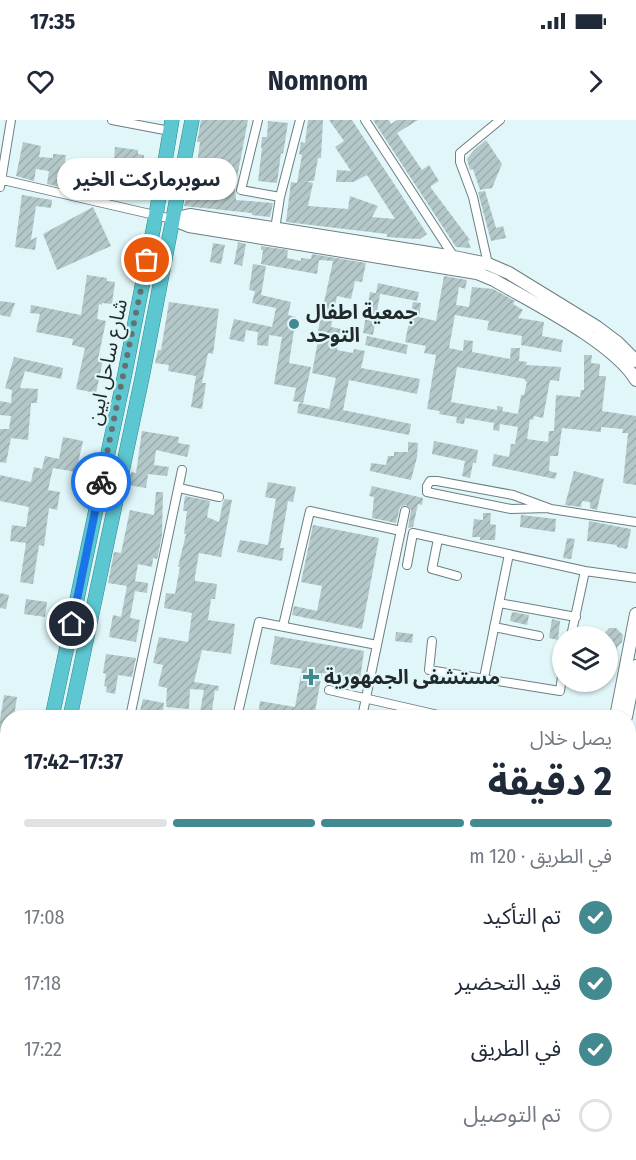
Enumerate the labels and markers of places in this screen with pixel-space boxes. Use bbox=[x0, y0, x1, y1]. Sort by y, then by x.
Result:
callout: سوبرماركت الخير bbox=[57, 158, 237, 200]
pin bbox=[121, 234, 172, 285]
place label: جمعية اطفال التوحد bbox=[306, 300, 418, 347]
marker: جمعية اطفال التوحد bbox=[287, 317, 301, 331]
pin bbox=[46, 598, 97, 649]
place label: مستشفى الجمهورية bbox=[324, 665, 500, 689]
marker: مستشفى الجمهورية bbox=[302, 668, 320, 686]

